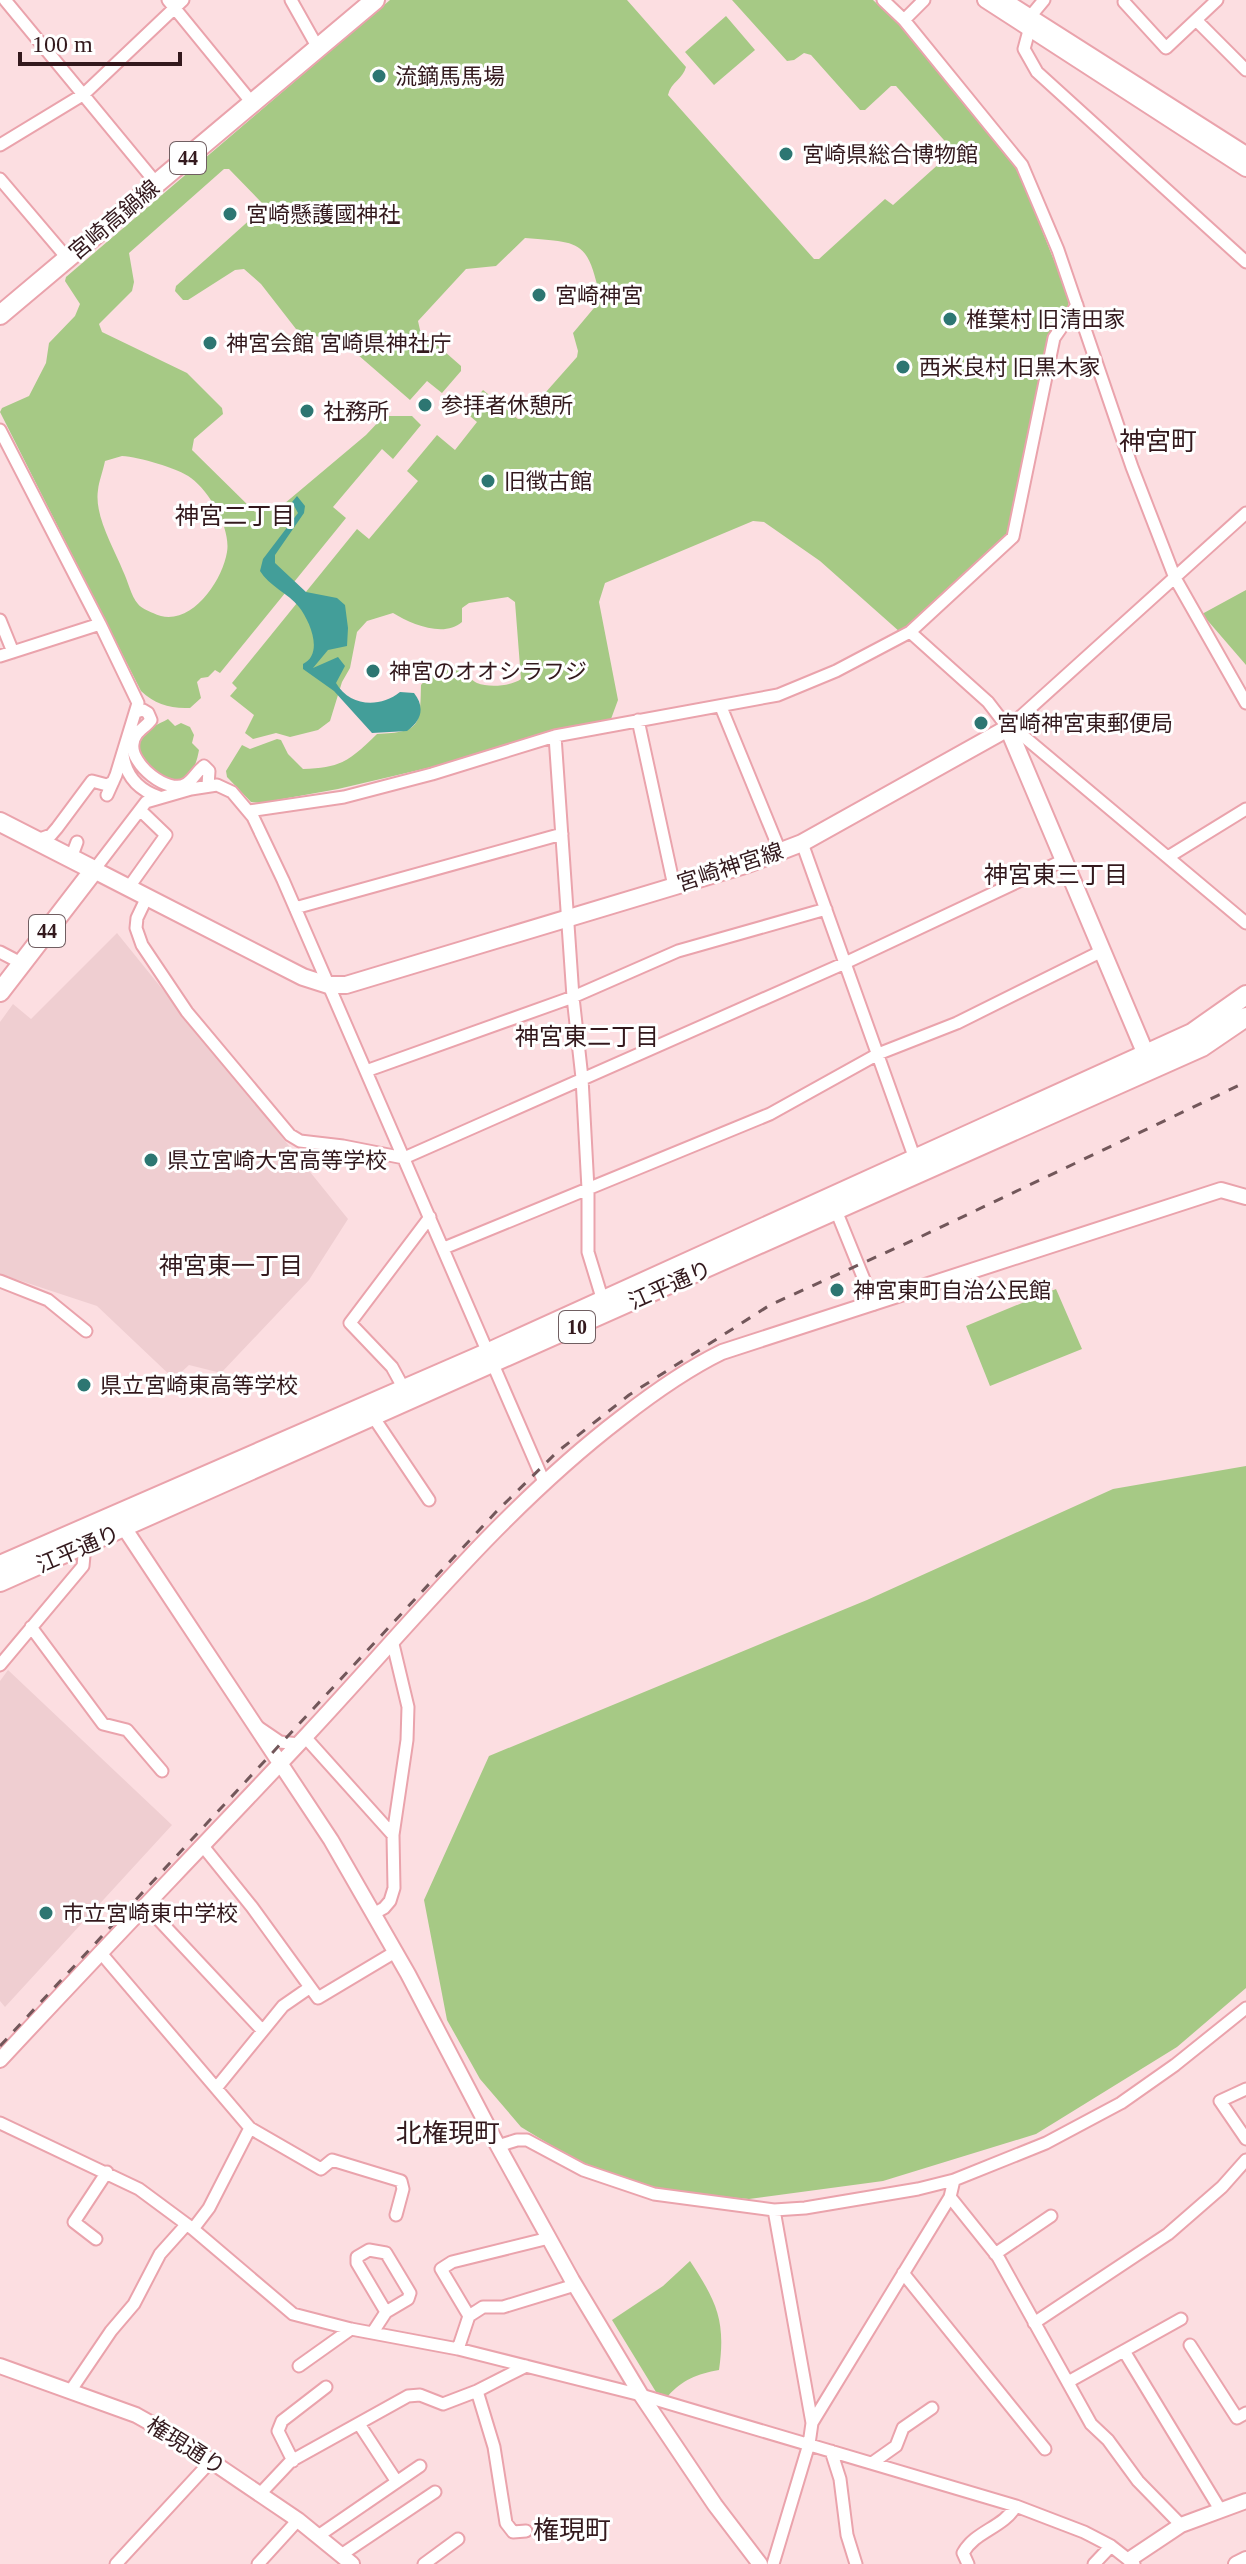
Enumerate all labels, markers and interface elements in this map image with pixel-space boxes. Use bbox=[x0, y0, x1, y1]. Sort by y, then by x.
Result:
scale bar bbox=[20, 16, 180, 66]
text: 100 m bbox=[32, 31, 93, 57]
place label: 流鏑馬馬場 bbox=[395, 64, 505, 89]
marker: 流鏑馬馬場 bbox=[370, 67, 388, 85]
road number: 44 bbox=[170, 142, 206, 174]
place label: 宮崎県総合博物館 bbox=[802, 142, 978, 167]
marker: 宮崎県総合博物館 bbox=[777, 145, 795, 163]
street label: 宮崎高鍋線 bbox=[64, 175, 164, 265]
place label: 宮崎懸護國神社 bbox=[246, 202, 400, 227]
marker: 宮崎懸護國神社 bbox=[221, 205, 239, 223]
place label: 宮崎神宮 bbox=[555, 283, 643, 308]
marker: 宮崎神宮 bbox=[530, 286, 548, 304]
place label: 椎葉村 旧清田家 bbox=[966, 307, 1126, 332]
marker: 椎葉村 旧清田家 bbox=[941, 310, 959, 328]
place label: 神宮会館 宮崎県神社庁 bbox=[226, 331, 452, 356]
marker: 神宮会館 宮崎県神社庁 bbox=[201, 334, 219, 352]
place label: 西米良村 旧黒木家 bbox=[919, 355, 1101, 380]
marker: 西米良村 旧黒木家 bbox=[894, 358, 912, 376]
place label: 参拝者休憩所 bbox=[441, 393, 573, 418]
marker: 参拝者休憩所 bbox=[416, 396, 434, 414]
place label: 社務所 bbox=[323, 399, 389, 424]
marker: 社務所 bbox=[298, 402, 316, 420]
district label: 神宮町 bbox=[1119, 427, 1197, 456]
place label: 旧徴古館 bbox=[504, 469, 592, 494]
marker: 旧徴古館 bbox=[479, 472, 497, 490]
district label: 神宮二丁目 bbox=[175, 503, 295, 529]
place label: 神宮のオオシラフジ bbox=[389, 659, 587, 684]
marker: 神宮のオオシラフジ bbox=[364, 662, 382, 680]
place label: 宮崎神宮東郵便局 bbox=[997, 711, 1173, 736]
marker: 宮崎神宮東郵便局 bbox=[972, 714, 990, 732]
street label: 宮崎神宮線 bbox=[674, 838, 786, 896]
district label: 神宮東三丁目 bbox=[984, 862, 1128, 888]
road number: 44 bbox=[29, 915, 65, 947]
district label: 神宮東二丁目 bbox=[515, 1024, 659, 1050]
place label: 県立宮崎大宮高等学校 bbox=[167, 1148, 387, 1173]
marker: 県立宮崎大宮高等学校 bbox=[142, 1151, 160, 1169]
district label: 神宮東一丁目 bbox=[159, 1253, 303, 1279]
street label: 江平通り bbox=[625, 1256, 715, 1314]
place label: 神宮東町自治公民館 bbox=[853, 1278, 1051, 1303]
marker: 神宮東町自治公民館 bbox=[828, 1281, 846, 1299]
road number: 10 bbox=[559, 1311, 595, 1343]
place label: 県立宮崎東高等学校 bbox=[100, 1373, 298, 1398]
marker: 県立宮崎東高等学校 bbox=[75, 1376, 93, 1394]
street label: 江平通り bbox=[33, 1520, 123, 1578]
place label: 市立宮崎東中学校 bbox=[62, 1901, 238, 1926]
marker: 市立宮崎東中学校 bbox=[37, 1904, 55, 1922]
district label: 北権現町 bbox=[396, 2119, 500, 2148]
street label: 権現通り bbox=[142, 2412, 230, 2480]
district label: 権現町 bbox=[533, 2516, 611, 2545]

